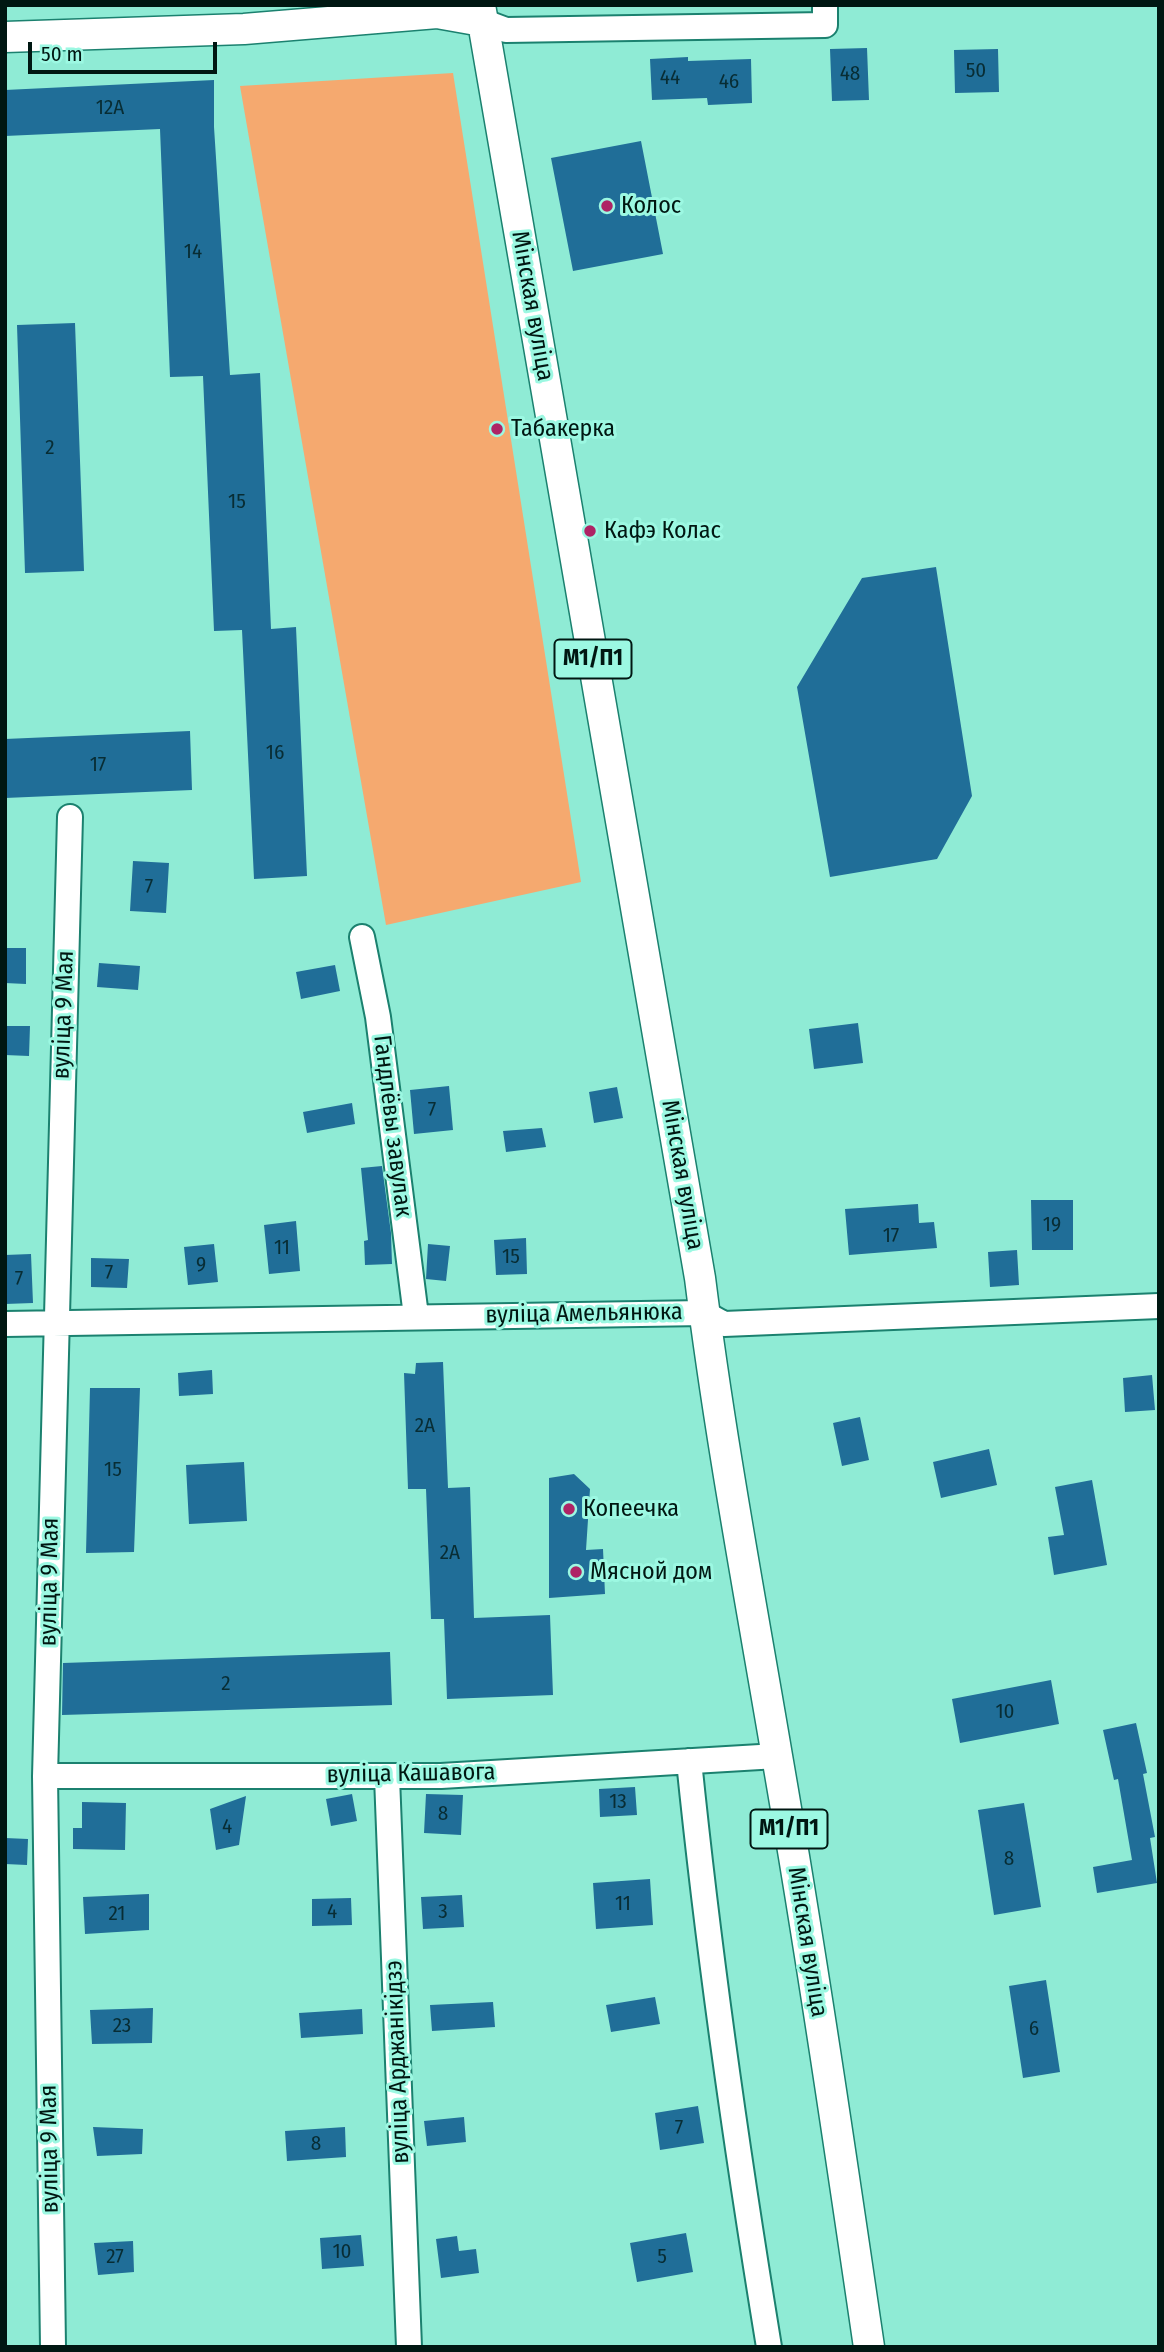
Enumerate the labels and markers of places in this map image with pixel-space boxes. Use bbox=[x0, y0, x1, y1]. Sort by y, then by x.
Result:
place label: Колос bbox=[621, 192, 681, 220]
marker: Колос bbox=[599, 198, 615, 214]
place label: Табакерка bbox=[511, 415, 615, 443]
marker: Табакерка bbox=[489, 421, 505, 437]
place label: Кафэ Колас bbox=[604, 517, 721, 545]
marker: Кафэ Колас bbox=[582, 523, 598, 539]
place label: Копеечка bbox=[583, 1495, 679, 1523]
marker: Копеечка bbox=[561, 1501, 577, 1517]
place label: Мясной дом bbox=[590, 1558, 712, 1586]
marker: Мясной дом bbox=[568, 1564, 584, 1580]

